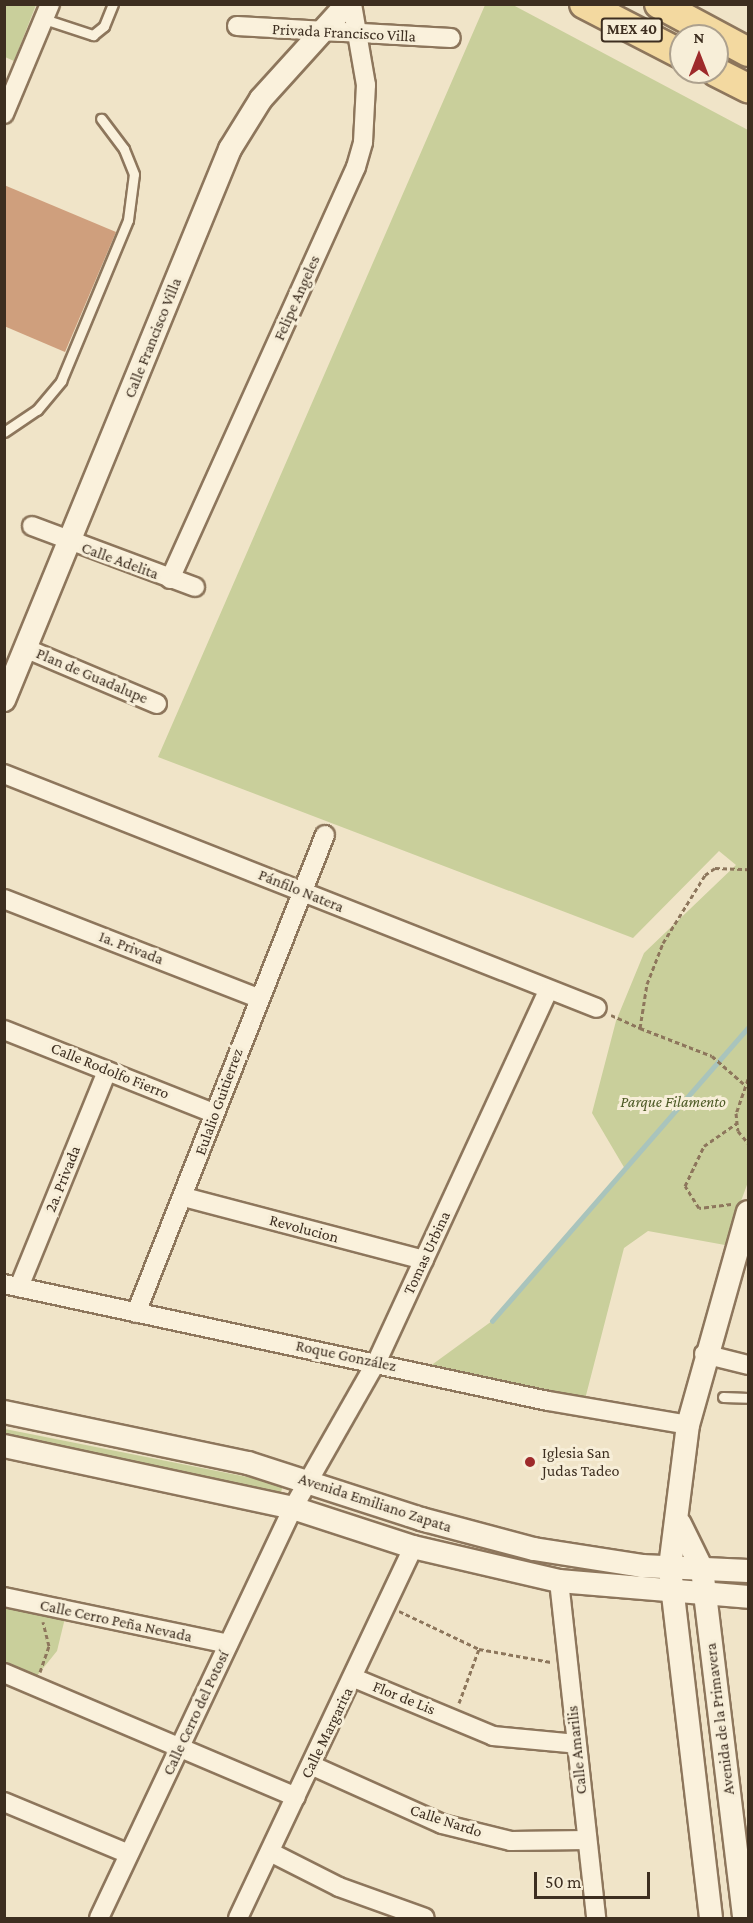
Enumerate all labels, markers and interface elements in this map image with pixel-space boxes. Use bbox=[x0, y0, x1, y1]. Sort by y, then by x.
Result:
road number: MEX 40 bbox=[600, 18, 664, 42]
street label: Privada Francisco Villa bbox=[272, 20, 416, 46]
north arrow bbox=[669, 24, 729, 84]
text: N bbox=[694, 29, 704, 46]
street label: Felipe Angeles bbox=[270, 252, 324, 344]
street label: Calle Francisco Villa bbox=[120, 275, 186, 401]
street label: Calle Adelita bbox=[79, 538, 161, 584]
street label: Plan de Guadalupe bbox=[33, 644, 151, 708]
street label: Pánfilo Natera bbox=[256, 865, 346, 917]
street label: 1a. Privada bbox=[96, 927, 166, 969]
street label: Calle Rodolfo Fierro bbox=[48, 1039, 172, 1103]
street label: Eulalio Guitierrez bbox=[191, 1046, 247, 1158]
park label: Parque Filamento bbox=[620, 1092, 726, 1112]
street label: 2a. Privada bbox=[41, 1143, 85, 1215]
street label: Tomas Urbina bbox=[399, 1208, 455, 1298]
street label: Revolucion bbox=[267, 1211, 341, 1247]
street label: Roque González bbox=[294, 1336, 398, 1376]
place label: Iglesia San Judas Tadeo bbox=[542, 1443, 619, 1481]
marker: Iglesia San Judas Tadeo bbox=[523, 1455, 537, 1469]
street label: Avenida Emiliano Zapata bbox=[296, 1469, 454, 1537]
street label: Calle Cerro Peña Nevada bbox=[38, 1595, 194, 1647]
street label: Avenida de la Primavera bbox=[701, 1642, 739, 1796]
street label: Calle Cerro del Potosí bbox=[159, 1648, 233, 1778]
street label: Flor de Lis bbox=[370, 1677, 438, 1719]
street label: Calle Margarita bbox=[297, 1684, 357, 1782]
street label: Calle Amarilis bbox=[563, 1705, 591, 1795]
street label: Calle Nardo bbox=[407, 1800, 485, 1842]
scale bar bbox=[537, 1860, 652, 1898]
text: 50 m bbox=[545, 1872, 582, 1892]

